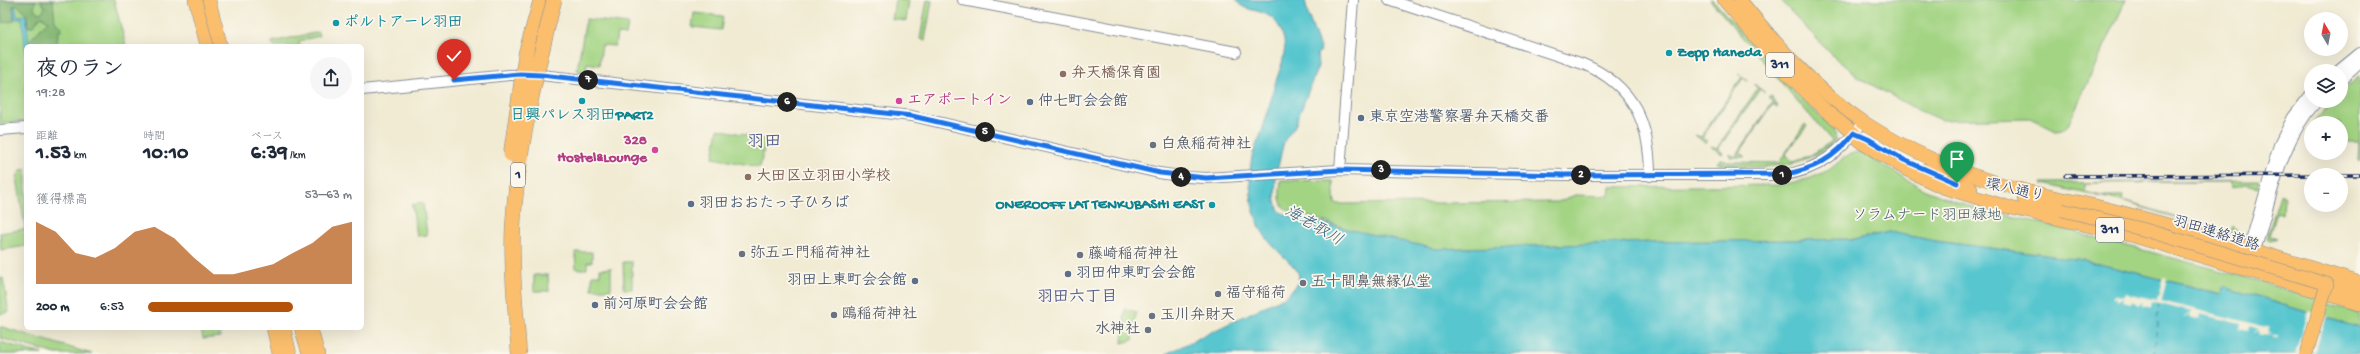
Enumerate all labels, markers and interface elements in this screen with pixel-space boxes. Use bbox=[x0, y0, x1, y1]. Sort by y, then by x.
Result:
north arrow bbox=[2304, 12, 2348, 56]
map controls bbox=[2304, 12, 2348, 212]
place label: ポルトアーレ羽田 bbox=[344, 14, 463, 32]
marker: ポルトアーレ羽田 bbox=[331, 18, 341, 28]
pin bbox=[437, 39, 471, 80]
place label: Zepp Haneda bbox=[1677, 44, 1762, 62]
icon: check bbox=[443, 45, 465, 67]
marker: Zepp Haneda bbox=[1664, 48, 1674, 58]
road number: 311 bbox=[1766, 53, 1794, 77]
button: share bbox=[310, 57, 352, 99]
text: 夜のラン bbox=[36, 58, 124, 84]
place label: 弁天橋保育園 bbox=[1071, 64, 1161, 83]
button: layers bbox=[2304, 64, 2348, 108]
marker: 弁天橋保育園 bbox=[1058, 69, 1068, 79]
pin: 7 bbox=[578, 70, 598, 90]
text: 7 bbox=[585, 74, 591, 86]
text: 19:28 bbox=[36, 86, 65, 101]
pin: 6 bbox=[777, 92, 797, 112]
place label: エアポートイン bbox=[907, 92, 1012, 110]
place label: 仲七町会会館 bbox=[1038, 92, 1128, 111]
marker: 日興パレス羽田PART2 bbox=[577, 96, 587, 106]
text: 6 bbox=[784, 96, 790, 108]
marker: エアポートイン bbox=[894, 96, 904, 106]
marker: 仲七町会会館 bbox=[1025, 97, 1035, 107]
place label: 日興パレス羽田PART2 bbox=[510, 107, 654, 125]
place label: 東京空港警察署弁天橋交番 bbox=[1369, 108, 1549, 127]
marker: 東京空港警察署弁天橋交番 bbox=[1356, 113, 1366, 123]
button: + bbox=[2304, 116, 2348, 160]
pin: 5 bbox=[975, 122, 995, 142]
text: 5 bbox=[982, 126, 988, 138]
text: 距離 bbox=[36, 131, 58, 143]
text: 時間 bbox=[143, 131, 165, 143]
text: ペース bbox=[251, 131, 283, 143]
place label: 328 Hostel&Lounge bbox=[557, 132, 648, 167]
district label: 羽田 bbox=[747, 133, 781, 153]
place label: 白魚稲荷神社 bbox=[1161, 135, 1251, 154]
marker: 白魚稲荷神社 bbox=[1148, 140, 1158, 150]
pin bbox=[1940, 142, 1974, 183]
text: 1.53 bbox=[36, 143, 71, 166]
text: 10:10 bbox=[143, 143, 188, 166]
text: 6:39 bbox=[251, 143, 287, 166]
marker: 328 Hostel&Lounge bbox=[650, 145, 660, 155]
icon: arrive bbox=[1946, 148, 1968, 170]
text: km bbox=[71, 150, 87, 162]
text: /km bbox=[287, 150, 305, 162]
pin: 3 bbox=[1371, 160, 1391, 180]
road number: 1 bbox=[511, 163, 525, 187]
text: 3 bbox=[1378, 164, 1384, 176]
pin: 2 bbox=[1571, 165, 1591, 185]
pin: 1 bbox=[1772, 165, 1792, 185]
place label: 大田区立羽田小学校 bbox=[756, 167, 891, 186]
pin: 4 bbox=[1171, 167, 1191, 187]
button: − bbox=[2304, 168, 2348, 212]
text: 2 bbox=[1578, 169, 1584, 181]
text: 1 bbox=[1780, 169, 1784, 181]
text: 4 bbox=[1178, 171, 1184, 183]
marker: 大田区立羽田小学校 bbox=[743, 172, 753, 182]
street label: 環八通り bbox=[1984, 175, 2046, 207]
text: 53–63 m bbox=[305, 188, 352, 203]
text: 獲得標高 bbox=[36, 193, 88, 208]
place label: 羽田おおたっ子ひろば bbox=[699, 195, 849, 213]
place label: ONEROOFF LAT TENKUBASHI EAST bbox=[995, 196, 1205, 214]
marker: 羽田おおたっ子ひろば bbox=[686, 199, 696, 209]
marker: ONEROOFF LAT TENKUBASHI EAST bbox=[1207, 200, 1217, 210]
water label: 海老取川 bbox=[1281, 202, 1346, 251]
park label: ソラムナード羽田緑地 bbox=[1852, 206, 2002, 225]
street label: 羽田連絡道路 bbox=[2170, 211, 2262, 256]
road number: 311 bbox=[2096, 218, 2124, 242]
place label: 弥五エ門稲荷神社 bbox=[750, 244, 870, 263]
place label: 藤崎稲荷神社 bbox=[1088, 245, 1178, 264]
marker: 弥五エ門稲荷神社 bbox=[737, 249, 747, 259]
marker: 藤崎稲荷神社 bbox=[1075, 250, 1085, 260]
place label: 羽田仲東町会会館 bbox=[1076, 264, 1196, 283]
marker: 羽田仲東町会会館 bbox=[1063, 269, 1073, 279]
place label: 羽田上東町会会館 bbox=[787, 271, 907, 290]
place label: 五十間鼻無縁仏堂 bbox=[1311, 273, 1431, 292]
marker: 羽田上東町会会館 bbox=[910, 276, 920, 286]
marker: 五十間鼻無縁仏堂 bbox=[1298, 278, 1308, 288]
place label: 福守稲荷 bbox=[1226, 284, 1286, 303]
district label: 羽田六丁目 bbox=[1037, 288, 1117, 308]
marker: 福守稲荷 bbox=[1213, 289, 1223, 299]
place label: 前河原町会会館 bbox=[603, 295, 708, 314]
text: 200 m bbox=[36, 300, 69, 315]
text: 6:53 bbox=[100, 300, 124, 315]
marker: 前河原町会会館 bbox=[590, 300, 600, 310]
place label: 鴎稲荷神社 bbox=[842, 305, 917, 324]
place label: 玉川弁財天 bbox=[1160, 306, 1235, 325]
marker: 鴎稲荷神社 bbox=[829, 310, 839, 320]
marker: 玉川弁財天 bbox=[1147, 311, 1157, 321]
place label: 水神社 bbox=[1095, 320, 1140, 339]
marker: 水神社 bbox=[1143, 325, 1153, 335]

